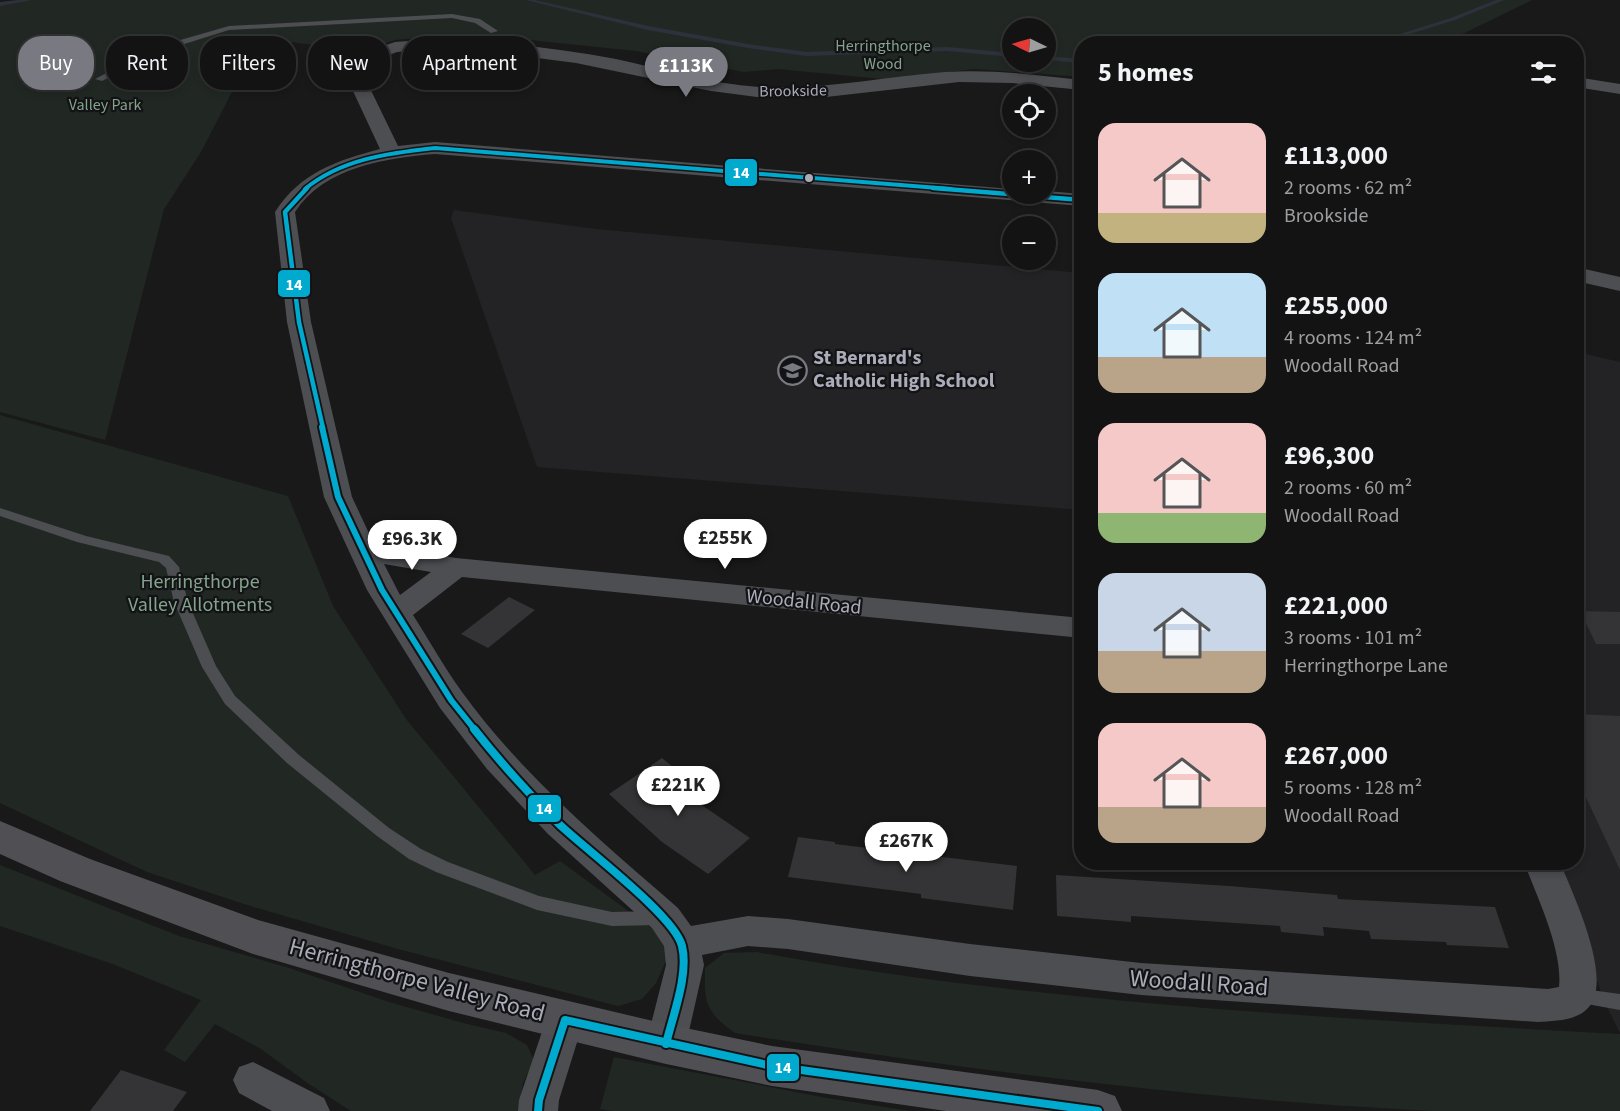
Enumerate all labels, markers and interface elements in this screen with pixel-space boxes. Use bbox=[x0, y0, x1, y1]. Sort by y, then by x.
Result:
north arrow bbox=[1002, 18, 1056, 72]
map controls bbox=[1002, 18, 1056, 270]
park label: Herringthorpe Wood bbox=[835, 35, 931, 75]
chip: Buy bbox=[18, 36, 94, 90]
chip: Rent bbox=[106, 36, 188, 90]
chip: Filters bbox=[200, 36, 296, 90]
chip: New bbox=[308, 36, 390, 90]
chip: Apartment bbox=[402, 36, 538, 90]
pin: £113K bbox=[644, 47, 728, 98]
text: £113K bbox=[659, 52, 713, 80]
text: 5 homes bbox=[1098, 54, 1193, 91]
icon: filters bbox=[1527, 56, 1560, 89]
street label: Brookside bbox=[759, 79, 827, 103]
button: locate bbox=[1002, 84, 1056, 138]
park label: Valley Park bbox=[69, 94, 141, 116]
text: £113,000 bbox=[1284, 137, 1388, 174]
icon: home bbox=[1146, 147, 1218, 219]
button: + bbox=[1002, 150, 1056, 204]
line badge: 14 bbox=[724, 158, 758, 187]
text: 14 bbox=[733, 162, 750, 184]
unlabelled marker bbox=[803, 172, 815, 184]
text: 2 rooms · 62 m² bbox=[1284, 174, 1412, 202]
text: Brookside bbox=[1284, 202, 1368, 230]
button: − bbox=[1002, 216, 1056, 270]
line badge: 14 bbox=[277, 269, 311, 298]
text: 14 bbox=[286, 274, 303, 296]
text: £255,000 bbox=[1284, 287, 1388, 324]
icon: home bbox=[1146, 297, 1218, 369]
text: 4 rooms · 124 m² bbox=[1284, 324, 1422, 352]
place label: St Bernard's Catholic High School bbox=[813, 344, 995, 395]
text: Woodall Road bbox=[1284, 352, 1400, 380]
school or university icon: St Bernard's Catholic High School bbox=[776, 354, 808, 386]
text: £96,300 bbox=[1284, 437, 1374, 474]
icon: home bbox=[1146, 447, 1218, 519]
text: 2 rooms · 60 m² bbox=[1284, 474, 1412, 502]
text: Woodall Road bbox=[1284, 502, 1400, 530]
pin: £255K bbox=[683, 519, 767, 570]
pin: £96.3K bbox=[363, 520, 461, 571]
text: £255K bbox=[698, 524, 752, 552]
text: £96.3K bbox=[382, 525, 442, 553]
park label: Herringthorpe Valley Allotments bbox=[128, 568, 272, 619]
street label: Woodall Road bbox=[745, 582, 863, 622]
text: £221,000 bbox=[1284, 587, 1388, 624]
icon: home bbox=[1146, 597, 1218, 669]
text: 3 rooms · 101 m² bbox=[1284, 624, 1422, 652]
text: Herringthorpe Lane bbox=[1284, 652, 1448, 680]
text: £267,000 bbox=[1284, 737, 1388, 774]
icon: home bbox=[1146, 747, 1218, 819]
pin: £221K bbox=[636, 766, 720, 817]
text: £221K bbox=[651, 771, 705, 799]
text: 5 rooms · 128 m² bbox=[1284, 774, 1422, 802]
line badge: 14 bbox=[527, 794, 562, 823]
text: 14 bbox=[536, 798, 553, 820]
text: Woodall Road bbox=[1284, 802, 1400, 830]
pin: £267K bbox=[864, 822, 948, 873]
text: £267K bbox=[879, 827, 933, 855]
street label: Herringthorpe Valley Road bbox=[285, 929, 549, 1031]
street label: Woodall Road bbox=[1129, 961, 1269, 1005]
line badge: 14 bbox=[766, 1053, 800, 1082]
text: 14 bbox=[775, 1057, 792, 1079]

